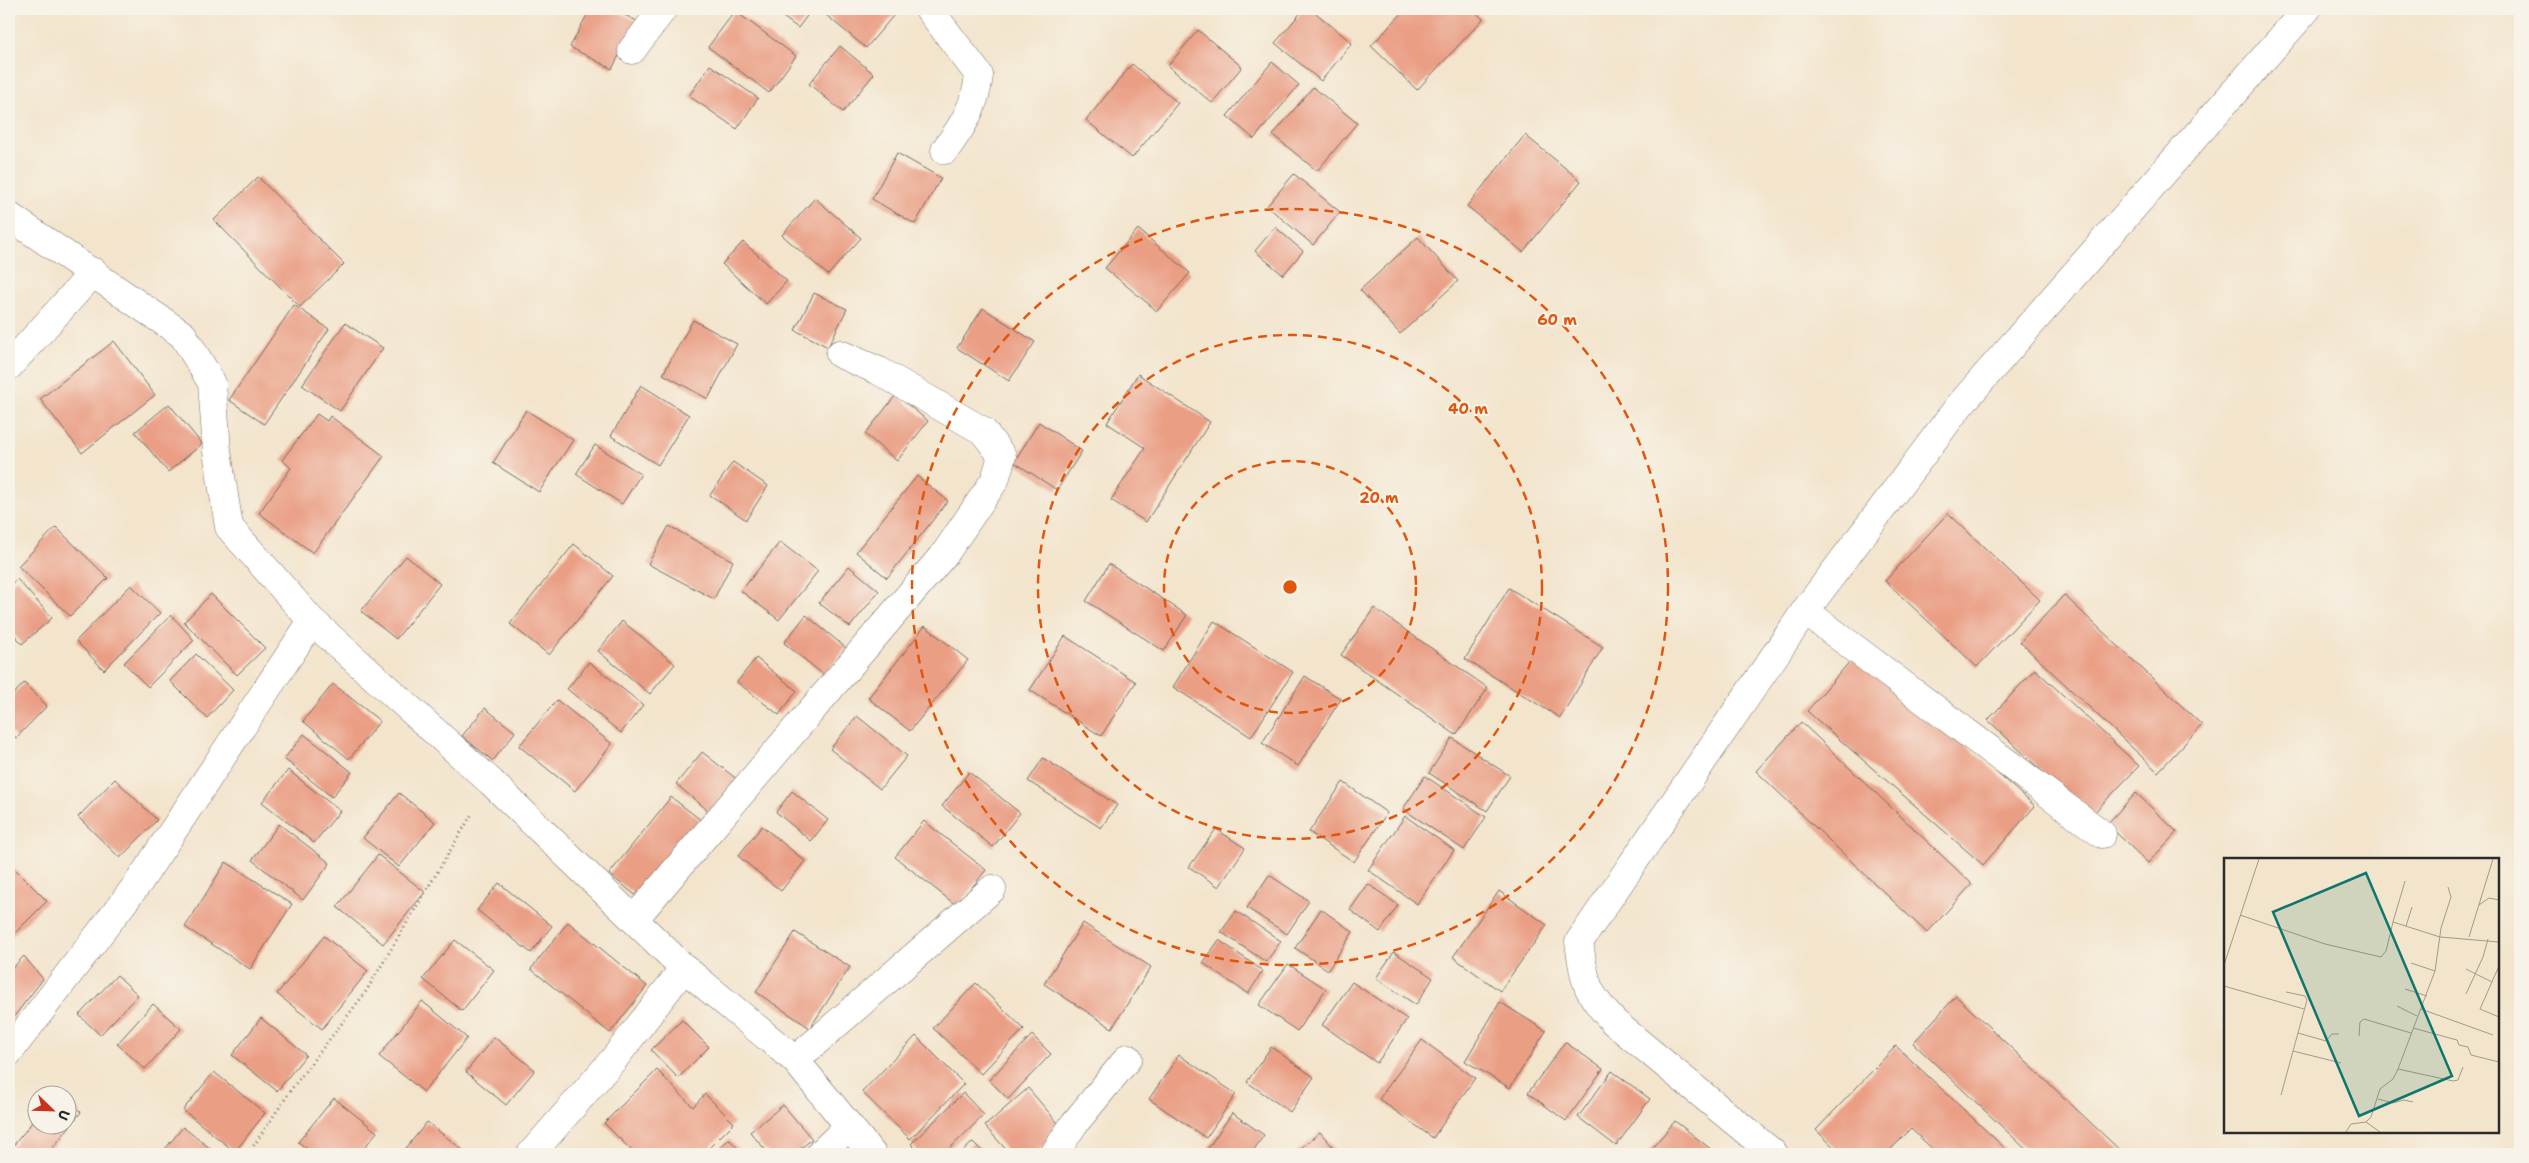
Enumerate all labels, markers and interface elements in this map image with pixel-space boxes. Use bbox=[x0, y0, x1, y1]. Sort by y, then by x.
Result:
text: 60 m bbox=[1537, 310, 1577, 330]
text: 40 m bbox=[1448, 399, 1488, 419]
text: 20 m bbox=[1359, 488, 1399, 508]
centre of rings bbox=[1281, 578, 1299, 596]
inset map bbox=[2224, 858, 2499, 1133]
north arrow bbox=[28, 1086, 78, 1136]
text: U bbox=[54, 1107, 74, 1123]

